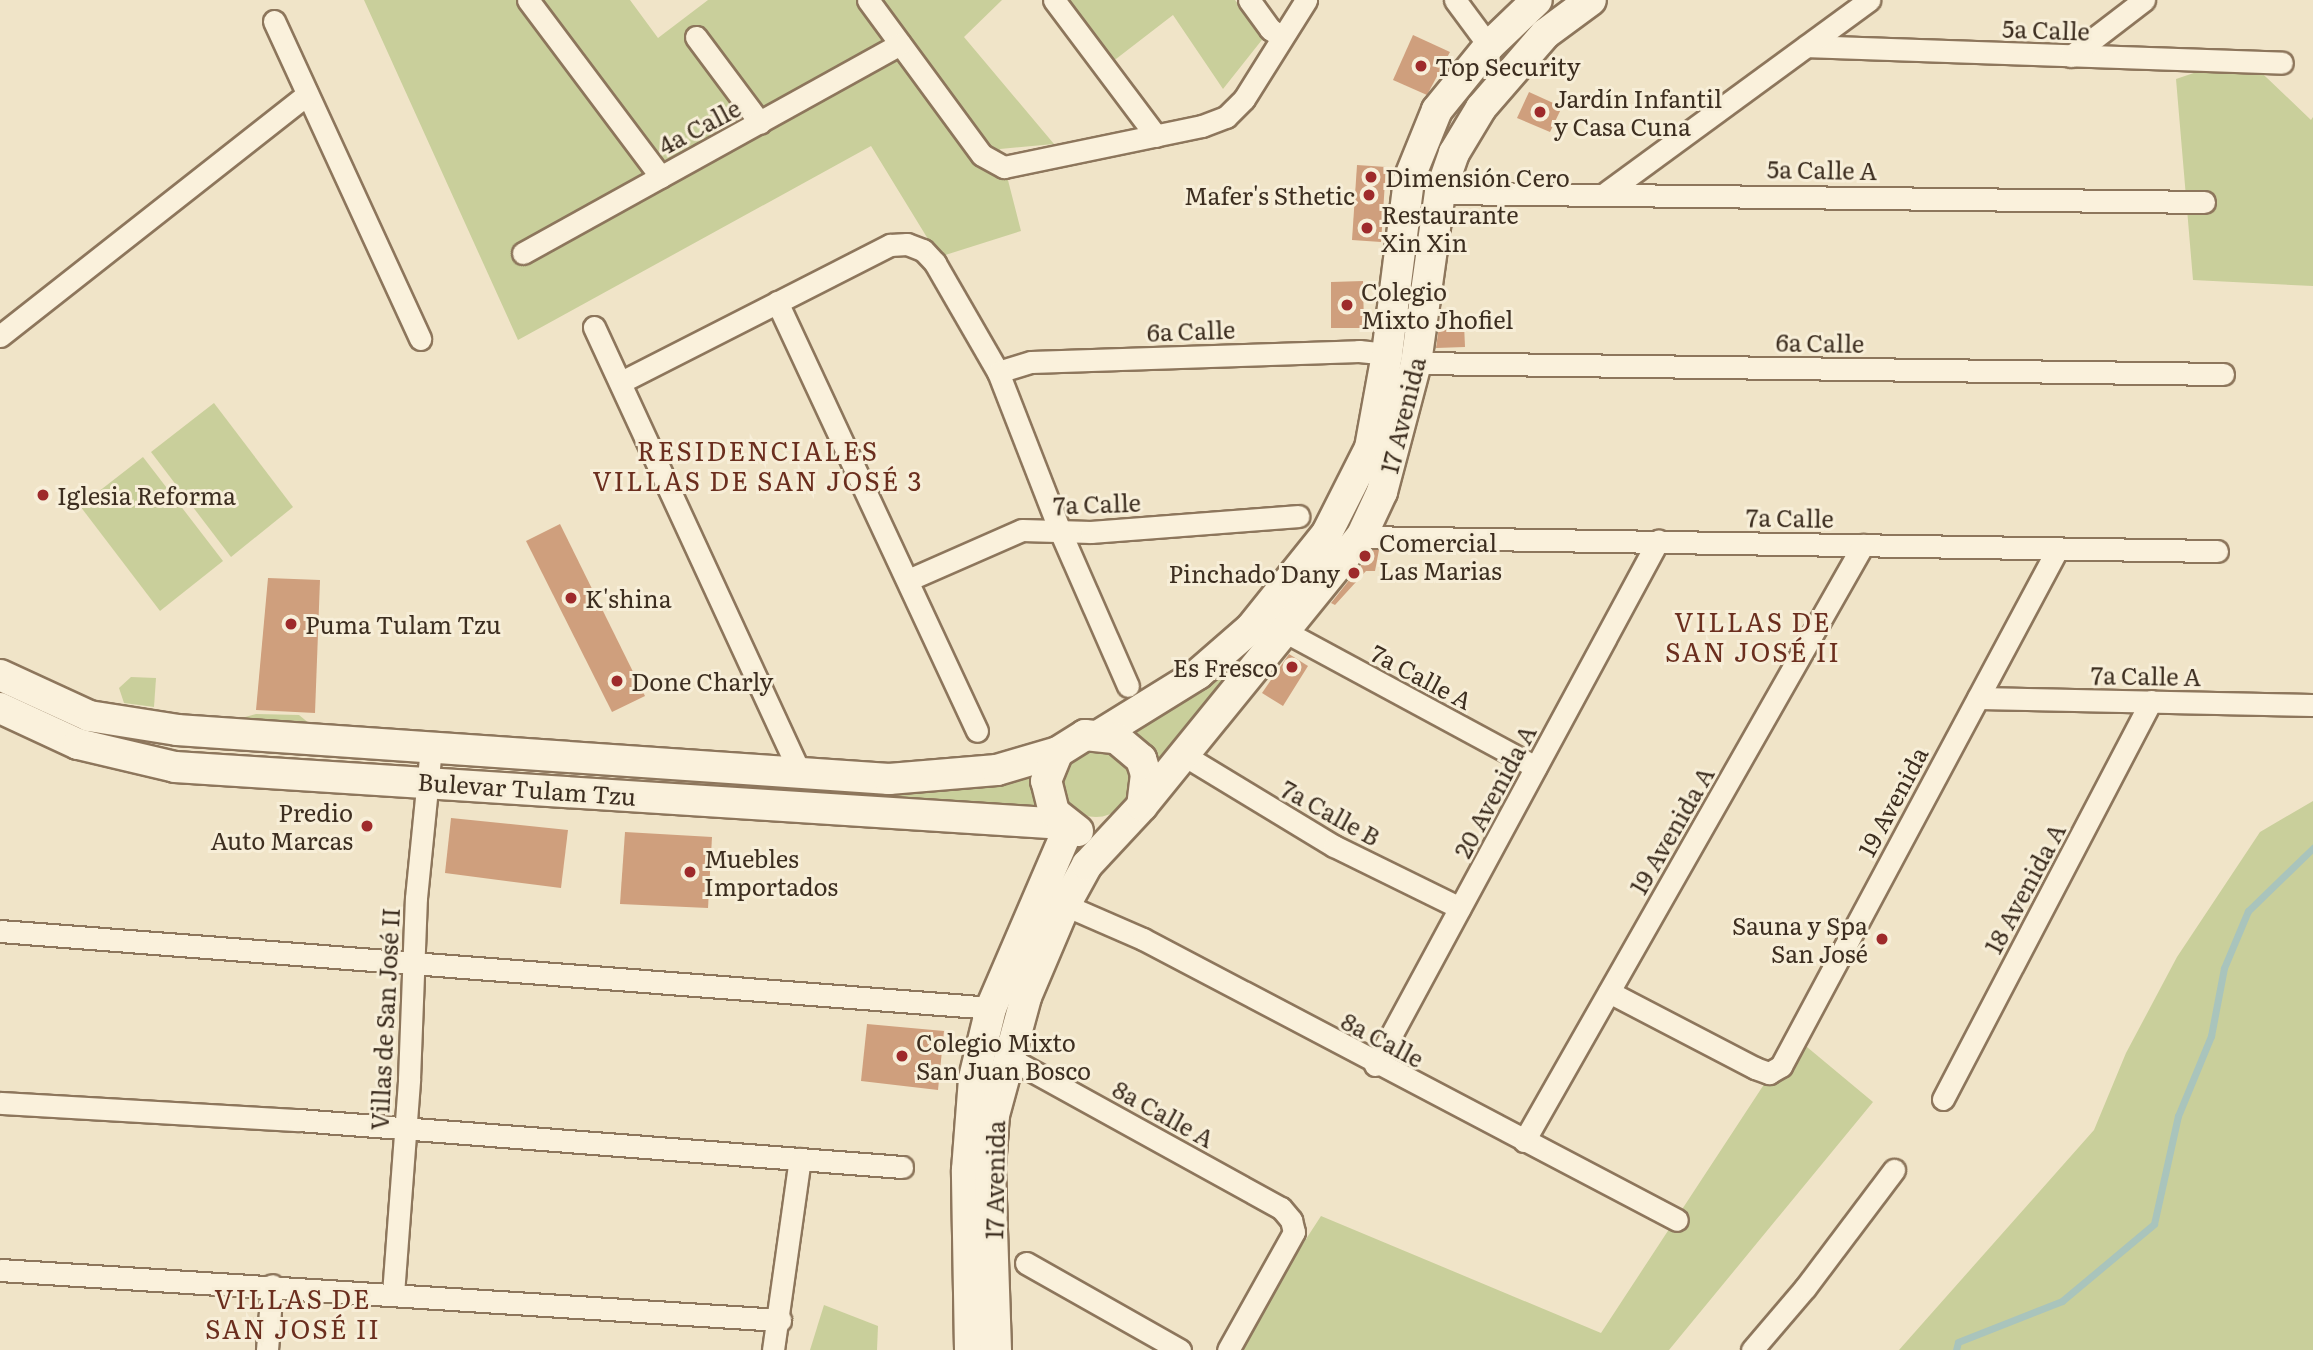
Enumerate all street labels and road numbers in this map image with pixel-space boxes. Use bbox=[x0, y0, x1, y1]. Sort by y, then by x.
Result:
street label: 5a Calle bbox=[2002, 13, 2090, 45]
street label: 4a Calle bbox=[653, 92, 745, 160]
street label: 5a Calle A bbox=[1767, 154, 1877, 184]
street label: 6a Calle bbox=[1146, 314, 1236, 346]
street label: 6a Calle bbox=[1776, 327, 1864, 357]
street label: 17 Avenida bbox=[1374, 354, 1430, 476]
street label: 7a Calle bbox=[1053, 487, 1141, 519]
street label: 7a Calle bbox=[1746, 502, 1834, 532]
street label: 7a Calle A bbox=[1367, 637, 1477, 715]
street label: 7a Calle A bbox=[2091, 660, 2201, 690]
street label: 20 Avenida A bbox=[1447, 720, 1541, 862]
street label: 19 Avenida bbox=[1851, 741, 1933, 861]
street label: 19 Avenida A bbox=[1623, 761, 1719, 899]
street label: Bulevar Tulam Tzu bbox=[417, 766, 637, 810]
street label: 7a Calle B bbox=[1277, 773, 1385, 851]
street label: 18 Avenida A bbox=[1978, 818, 2070, 958]
street label: Villas de San José II bbox=[364, 907, 404, 1131]
street label: 8a Calle bbox=[1337, 1005, 1429, 1073]
street label: 8a Calle A bbox=[1108, 1073, 1220, 1153]
street label: 17 Avenida bbox=[979, 1120, 1009, 1240]

